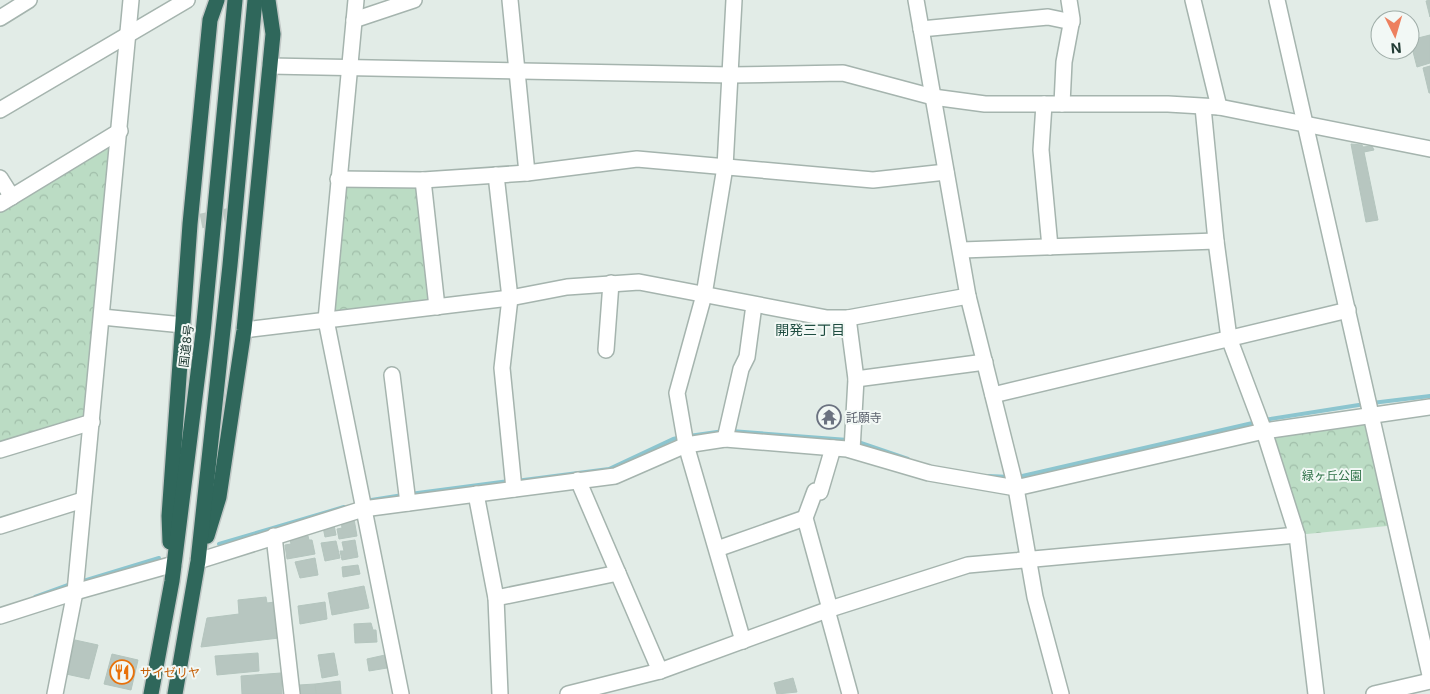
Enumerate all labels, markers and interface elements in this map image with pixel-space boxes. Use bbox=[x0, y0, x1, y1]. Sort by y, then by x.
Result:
north arrow bbox=[1370, 10, 1420, 60]
text: N bbox=[1390, 40, 1402, 57]
district label: 開発三丁目 bbox=[775, 321, 845, 338]
street label: 国道8号 bbox=[176, 324, 196, 368]
temple icon: 託願寺 bbox=[816, 404, 842, 430]
place label: 託願寺 bbox=[846, 410, 882, 425]
park label: 緑ヶ丘公園 bbox=[1302, 468, 1362, 483]
restaurant icon: サイゼリヤ bbox=[109, 659, 135, 685]
place label: サイゼリヤ bbox=[140, 665, 200, 680]

